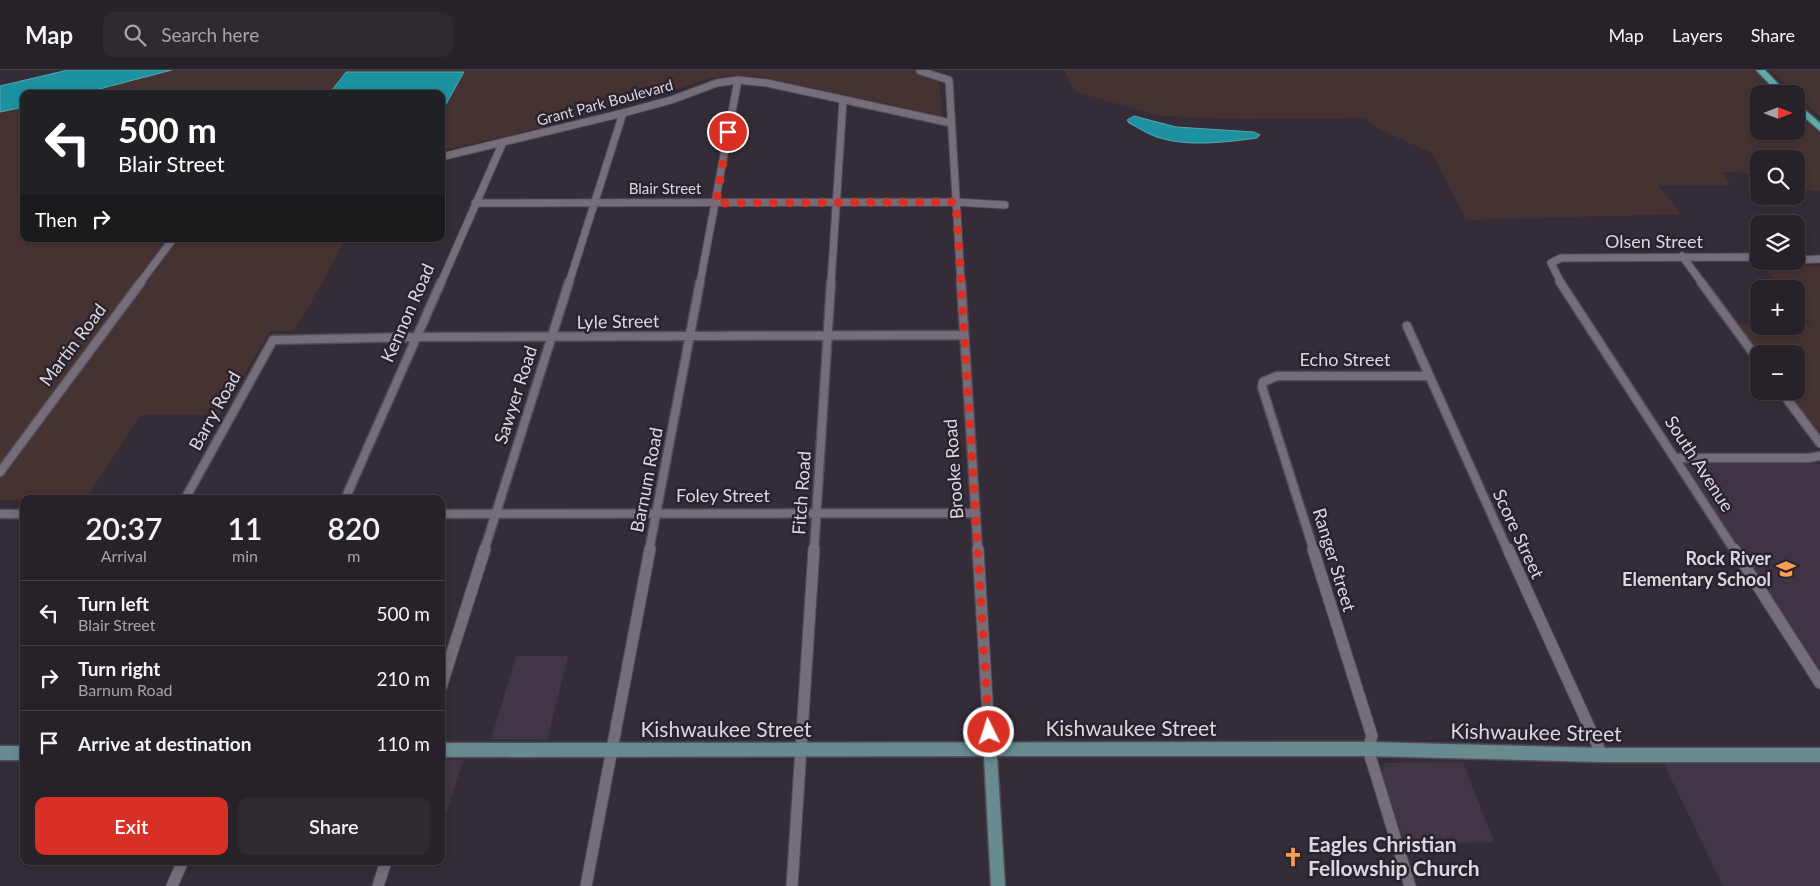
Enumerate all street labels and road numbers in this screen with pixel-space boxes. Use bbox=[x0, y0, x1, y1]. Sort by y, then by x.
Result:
street label: Grant Park Boulevard bbox=[535, 75, 675, 129]
street label: Blair Street bbox=[629, 179, 702, 197]
street label: Olsen Street bbox=[1605, 230, 1703, 252]
street label: Kennon Road bbox=[376, 260, 439, 365]
street label: Martin Road bbox=[34, 299, 110, 390]
street label: Lyle Street bbox=[576, 309, 660, 333]
street label: Sawyer Road bbox=[489, 343, 541, 447]
street label: Echo Street bbox=[1300, 348, 1391, 370]
street label: Barry Road bbox=[183, 367, 245, 454]
street label: South Avenue bbox=[1661, 411, 1739, 516]
street label: Brooke Road bbox=[939, 418, 967, 520]
street label: Barnum Road bbox=[625, 425, 667, 534]
street label: Fitch Road bbox=[787, 450, 815, 536]
street label: Foley Street bbox=[676, 484, 771, 506]
street label: Score Street bbox=[1489, 485, 1549, 582]
street label: Ranger Street bbox=[1309, 505, 1361, 615]
street label: Kishwaukee Street bbox=[1045, 715, 1217, 740]
street label: Kishwaukee Street bbox=[640, 716, 812, 741]
street label: Kishwaukee Street bbox=[1450, 718, 1622, 745]

